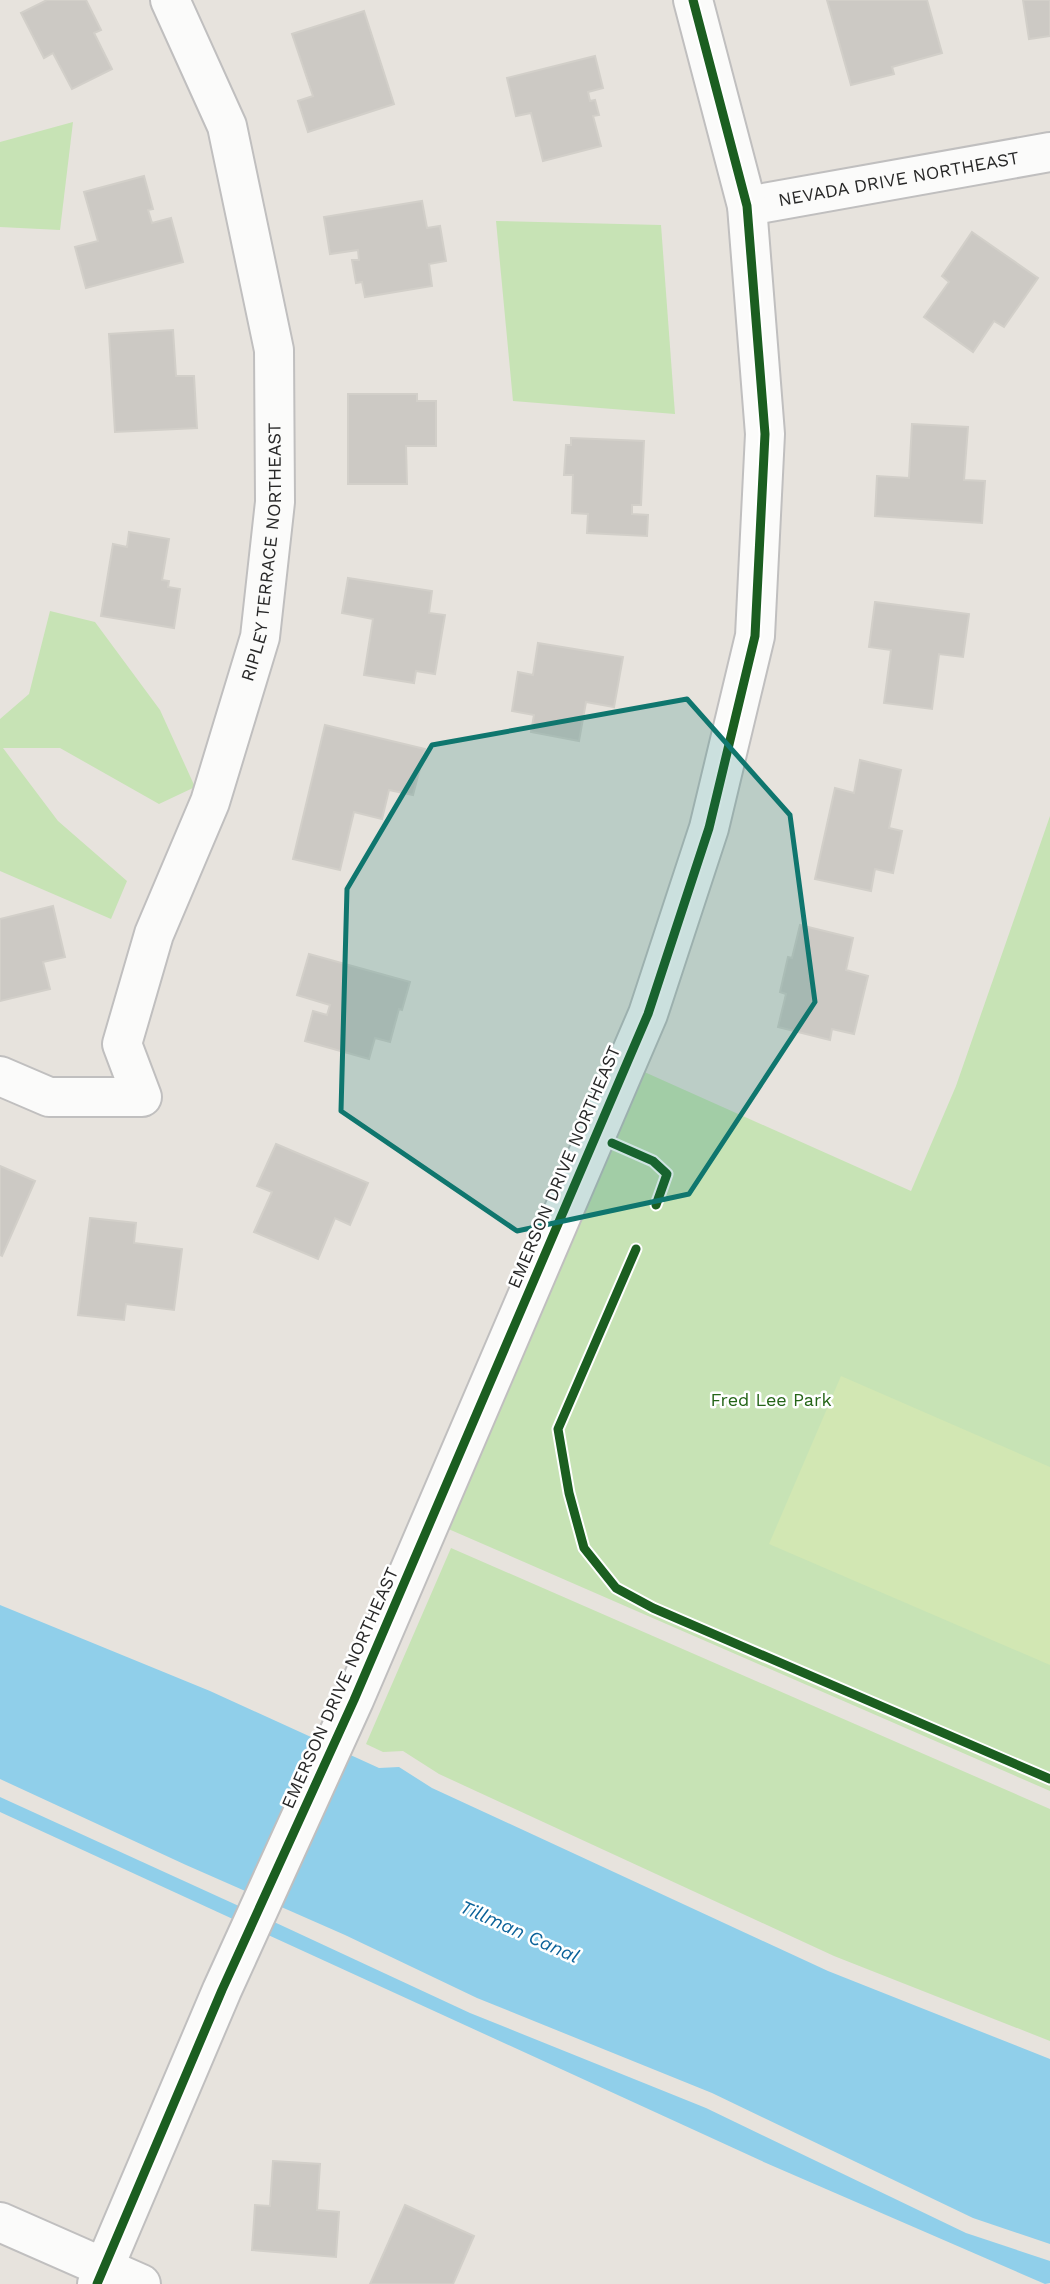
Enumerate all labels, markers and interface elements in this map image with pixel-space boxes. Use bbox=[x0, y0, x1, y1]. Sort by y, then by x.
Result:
street label: NEVADA DRIVE NORTHEAST bbox=[776, 147, 1021, 210]
street label: RIPLEY TERRACE NORTHEAST bbox=[236, 422, 285, 684]
street label: EMERSON DRIVE NORTHEAST bbox=[503, 1042, 624, 1291]
park label: Fred Lee Park bbox=[710, 1389, 832, 1410]
street label: EMERSON DRIVE NORTHEAST bbox=[277, 1564, 402, 1812]
water label: Tillman Canal bbox=[457, 1895, 583, 1968]

